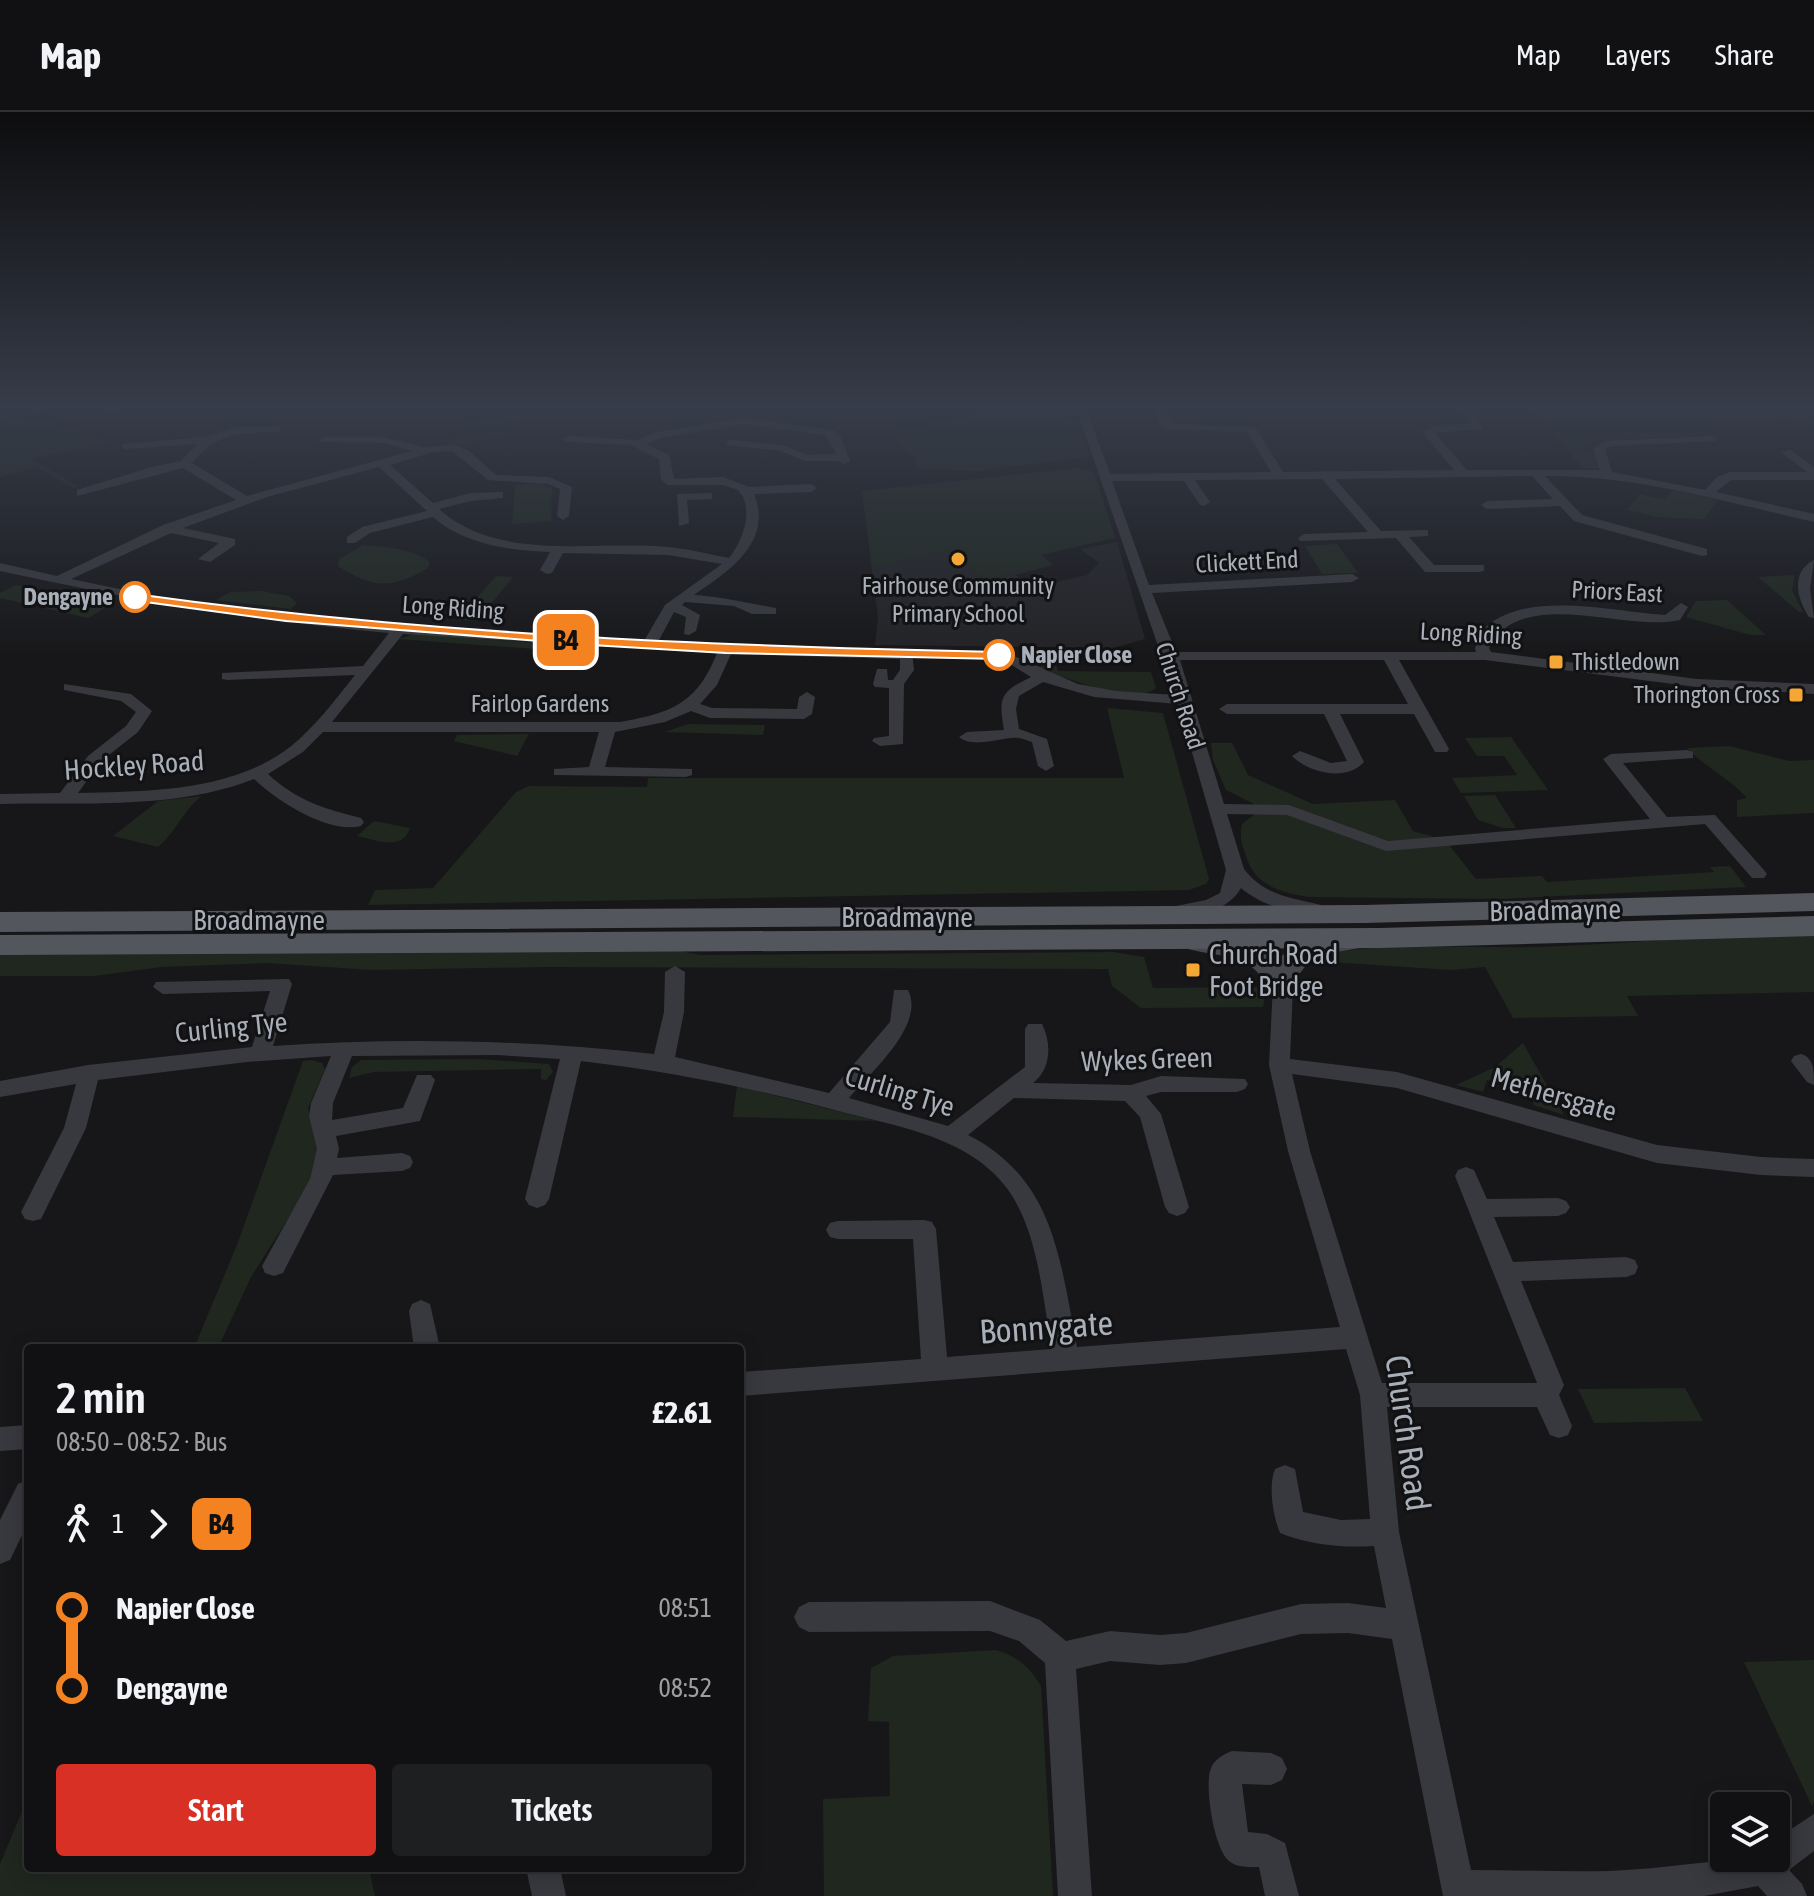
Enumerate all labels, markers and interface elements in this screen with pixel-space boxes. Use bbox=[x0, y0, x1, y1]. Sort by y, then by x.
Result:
text: Map bbox=[40, 34, 101, 77]
text: Map bbox=[1516, 39, 1561, 71]
text: Layers bbox=[1605, 39, 1671, 71]
text: Share bbox=[1715, 39, 1774, 71]
street label: Clickett End bbox=[1195, 545, 1299, 578]
marker: Fairhouse Community Primary School bbox=[949, 550, 967, 568]
place label: Fairhouse Community Primary School bbox=[862, 572, 1054, 627]
street label: Priors East bbox=[1571, 576, 1663, 607]
marker: Dengayne bbox=[120, 582, 150, 612]
place label: Dengayne bbox=[24, 583, 113, 610]
street label: Long Riding bbox=[401, 590, 506, 625]
line badge: B4 bbox=[530, 614, 602, 666]
street label: Long Riding bbox=[1419, 617, 1523, 650]
text: B4 bbox=[553, 624, 579, 656]
street label: Church Road bbox=[1151, 639, 1210, 753]
marker: Napier Close bbox=[984, 640, 1014, 670]
place label: Napier Close bbox=[1021, 641, 1132, 668]
place label: Thistledown bbox=[1572, 648, 1680, 675]
marker: Thistledown bbox=[1547, 653, 1565, 671]
place label: Thorington Cross bbox=[1633, 681, 1780, 708]
marker: Thorington Cross bbox=[1787, 686, 1805, 704]
street label: Fairlop Gardens bbox=[471, 690, 609, 717]
street label: Hockley Road bbox=[63, 744, 205, 786]
street label: Broadmayne bbox=[1489, 893, 1621, 927]
street label: Broadmayne bbox=[841, 901, 973, 933]
street label: Broadmayne bbox=[193, 904, 325, 936]
place label: Church Road Foot Bridge bbox=[1209, 938, 1338, 1002]
marker: Church Road Foot Bridge bbox=[1184, 961, 1202, 979]
street label: Curling Tye bbox=[173, 1005, 289, 1049]
street label: Wykes Green bbox=[1080, 1041, 1214, 1077]
street label: Curling Tye bbox=[841, 1059, 959, 1123]
street label: Methersgate bbox=[1488, 1061, 1620, 1127]
street label: Bonnygate bbox=[978, 1302, 1114, 1351]
street label: Church Road bbox=[1378, 1353, 1439, 1513]
text: 2 min bbox=[56, 1372, 146, 1422]
text: £2.61 bbox=[652, 1395, 712, 1429]
text: 08:50 – 08:52 · Bus bbox=[56, 1427, 227, 1457]
icon: walk bbox=[56, 1502, 100, 1546]
icon: forward bbox=[136, 1502, 180, 1546]
text: B4 bbox=[208, 1508, 235, 1540]
text: 1 bbox=[112, 1509, 124, 1539]
text: Napier Close bbox=[116, 1591, 255, 1625]
text: 08:51 bbox=[658, 1593, 712, 1623]
text: Dengayne bbox=[116, 1671, 228, 1705]
text: 08:52 bbox=[658, 1673, 712, 1703]
button: Start bbox=[56, 1764, 376, 1856]
button: Tickets bbox=[392, 1764, 712, 1856]
map controls bbox=[1710, 1792, 1790, 1872]
button: layers bbox=[1710, 1792, 1790, 1872]

